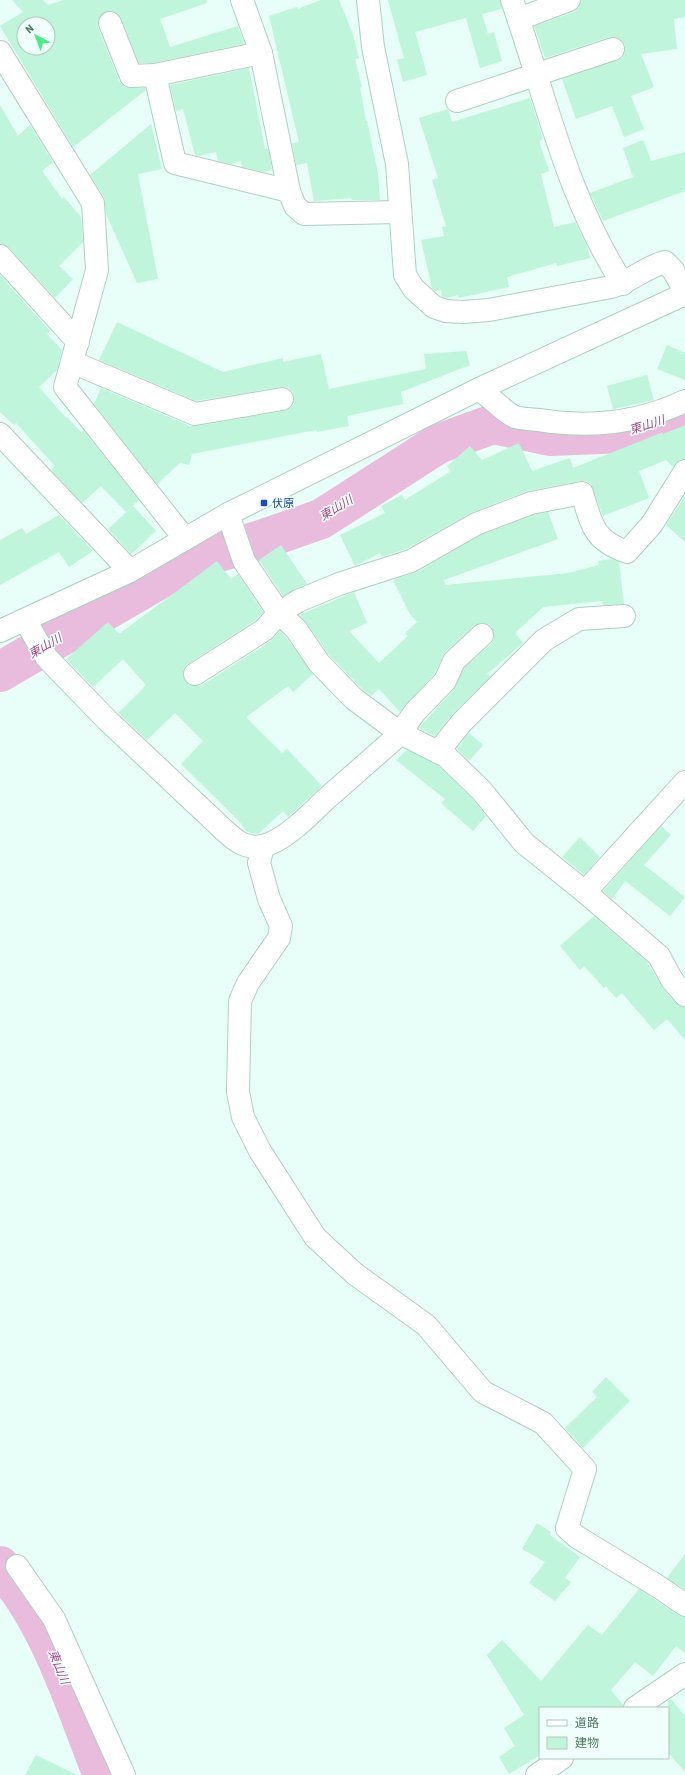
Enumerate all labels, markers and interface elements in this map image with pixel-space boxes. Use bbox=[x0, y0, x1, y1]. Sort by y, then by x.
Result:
north arrow bbox=[16, 16, 56, 56]
text: N bbox=[22, 21, 37, 37]
water label: 東山川 bbox=[627, 411, 669, 439]
water label: 東山川 bbox=[316, 491, 358, 525]
place label: 伏原 bbox=[272, 496, 294, 511]
marker: 伏原 bbox=[259, 498, 269, 508]
water label: 東山川 bbox=[25, 629, 67, 663]
water label: 東山川 bbox=[44, 1647, 74, 1689]
legend bbox=[539, 1707, 669, 1759]
text: 道路 bbox=[575, 1715, 599, 1732]
text: 建物 bbox=[575, 1735, 599, 1752]

